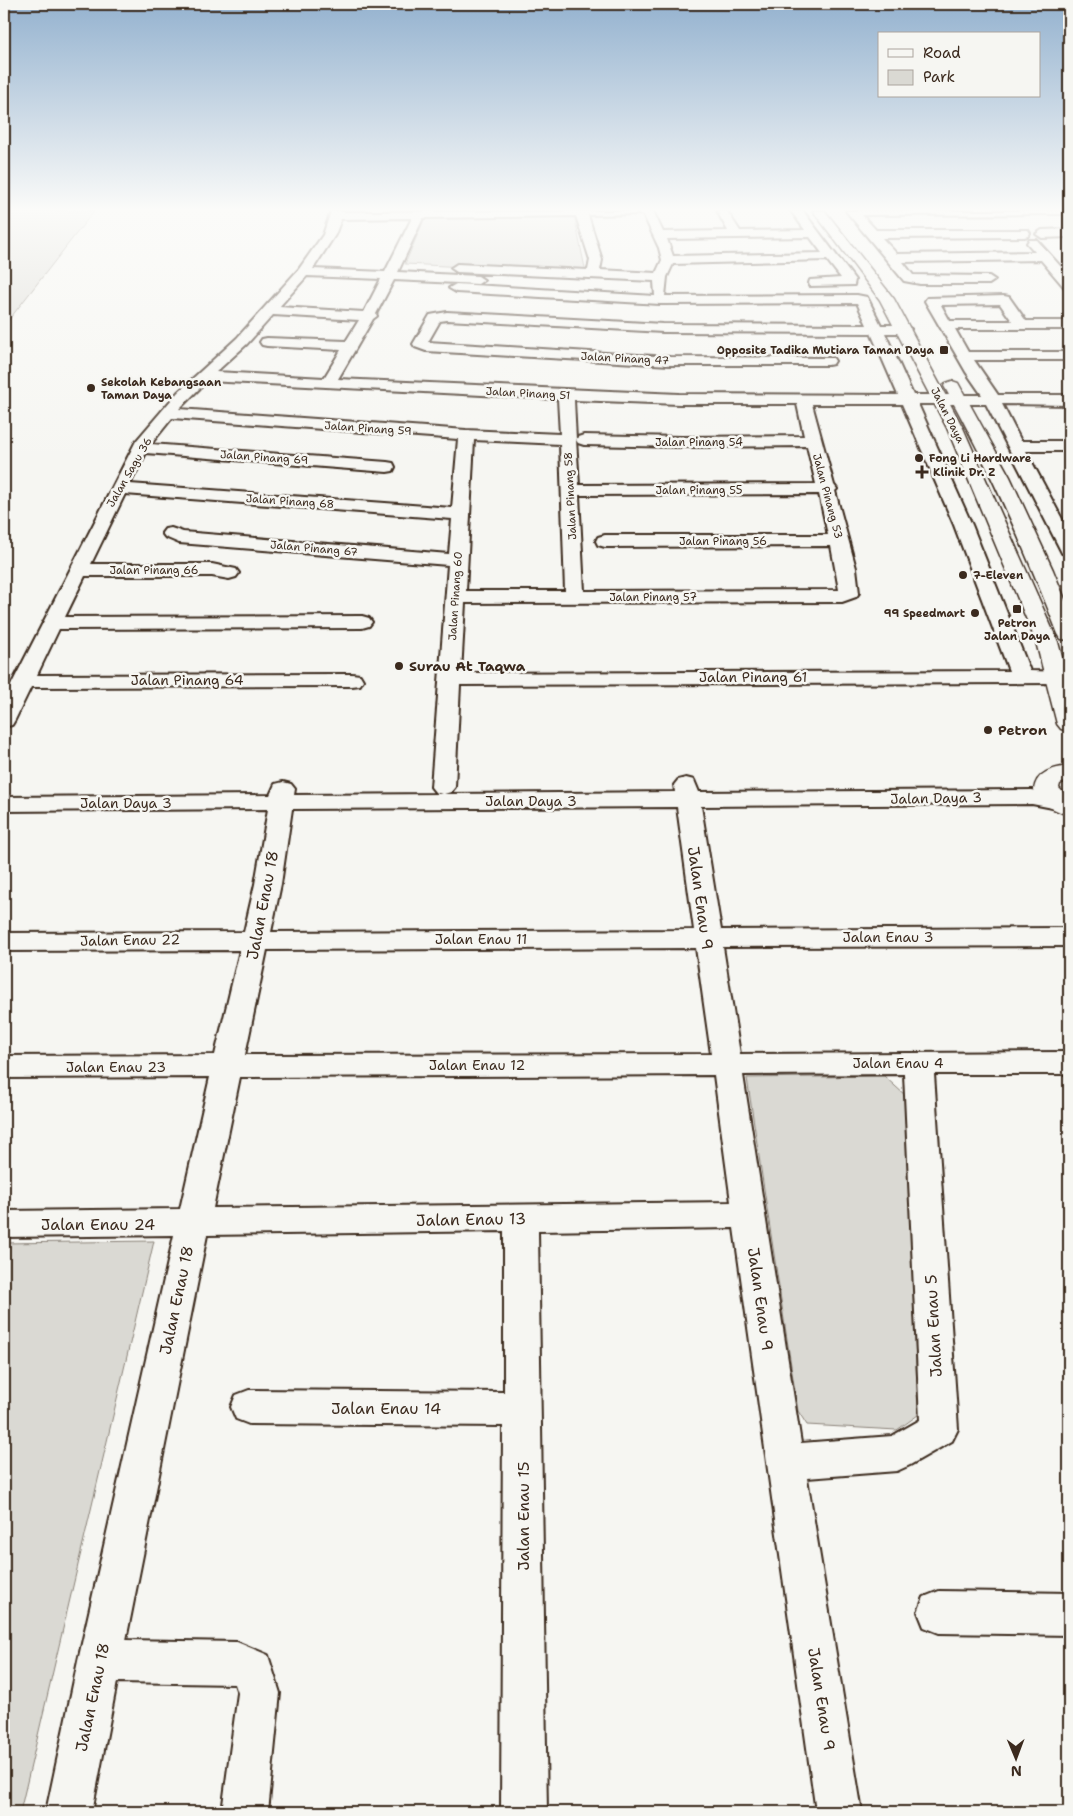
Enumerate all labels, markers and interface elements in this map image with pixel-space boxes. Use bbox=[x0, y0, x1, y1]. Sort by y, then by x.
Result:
legend bbox=[878, 32, 1040, 98]
text: Road bbox=[923, 43, 961, 63]
text: Park bbox=[923, 67, 955, 87]
place label: Opposite Tadika Mutiara Taman Daya bbox=[717, 343, 934, 358]
marker: Opposite Tadika Mutiara Taman Daya bbox=[938, 344, 950, 356]
street label: Jalan Pinang 47 bbox=[580, 349, 670, 368]
place label: Sekolah Kebangsaan Taman Daya bbox=[101, 375, 222, 403]
marker: Sekolah Kebangsaan Taman Daya bbox=[85, 382, 97, 394]
street label: Jalan Pinang 51 bbox=[485, 384, 571, 403]
street label: Jalan Daya bbox=[927, 385, 968, 446]
street label: Jalan Pinang 59 bbox=[324, 418, 412, 439]
street label: Jalan Sagu 36 bbox=[103, 435, 156, 510]
street label: Jalan Pinang 54 bbox=[655, 435, 743, 450]
street label: Jalan Pinang 69 bbox=[219, 447, 309, 468]
place label: Fong Li Hardware bbox=[929, 451, 1032, 466]
street label: Jalan Pinang 58 bbox=[561, 452, 580, 540]
street label: Jalan Pinang 53 bbox=[809, 452, 846, 540]
marker: Fong Li Hardware bbox=[913, 452, 925, 464]
marker: Klinik Dr. Z bbox=[915, 465, 929, 479]
place label: Klinik Dr. Z bbox=[933, 465, 995, 480]
street label: Jalan Pinang 55 bbox=[656, 483, 743, 498]
street label: Jalan Pinang 68 bbox=[245, 491, 335, 512]
street label: Jalan Pinang 56 bbox=[679, 534, 767, 549]
street label: Jalan Pinang 67 bbox=[269, 537, 359, 560]
street label: Jalan Pinang 60 bbox=[445, 551, 466, 641]
street label: Jalan Pinang 66 bbox=[110, 563, 198, 578]
place label: 7-Eleven bbox=[973, 568, 1024, 583]
marker: 7-Eleven bbox=[957, 569, 969, 581]
street label: Jalan Pinang 57 bbox=[609, 590, 697, 605]
marker: Petron Jalan Daya bbox=[1011, 603, 1023, 615]
place label: 99 Speedmart bbox=[884, 606, 966, 621]
marker: 99 Speedmart bbox=[969, 607, 981, 619]
place label: Petron Jalan Daya bbox=[984, 616, 1050, 644]
place label: Surau At Taqwa bbox=[409, 657, 526, 675]
marker: Surau At Taqwa bbox=[393, 660, 405, 672]
street label: Jalan Pinang 61 bbox=[699, 668, 807, 686]
street label: Jalan Pinang 64 bbox=[130, 671, 244, 689]
place label: Petron bbox=[998, 721, 1047, 739]
marker: Petron bbox=[982, 724, 994, 736]
street label: Jalan Daya 3 bbox=[890, 788, 982, 808]
street label: Jalan Daya 3 bbox=[485, 792, 577, 810]
street label: Jalan Daya 3 bbox=[80, 794, 172, 812]
street label: Jalan Enau 9 bbox=[683, 845, 718, 951]
street label: Jalan Enau 18 bbox=[242, 849, 283, 961]
street label: Jalan Enau 3 bbox=[842, 928, 934, 946]
street label: Jalan Enau 22 bbox=[80, 930, 180, 950]
street label: Jalan Enau 11 bbox=[435, 930, 527, 948]
street label: Jalan Enau 4 bbox=[852, 1054, 944, 1072]
street label: Jalan Enau 12 bbox=[429, 1056, 525, 1074]
street label: Jalan Enau 23 bbox=[66, 1058, 166, 1076]
street label: Jalan Enau 13 bbox=[416, 1208, 526, 1231]
street label: Jalan Enau 24 bbox=[41, 1214, 155, 1235]
street label: Jalan Enau 18 bbox=[155, 1244, 198, 1356]
street label: Jalan Enau 9 bbox=[743, 1246, 778, 1352]
street label: Jalan Enau 5 bbox=[920, 1274, 947, 1378]
street label: Jalan Enau 14 bbox=[331, 1398, 441, 1419]
street label: Jalan Enau 15 bbox=[513, 1461, 534, 1571]
street label: Jalan Enau 18 bbox=[71, 1641, 114, 1753]
street label: Jalan Enau 9 bbox=[803, 1646, 840, 1752]
north arrow bbox=[990, 1734, 1040, 1784]
text: N bbox=[1011, 1762, 1022, 1780]

